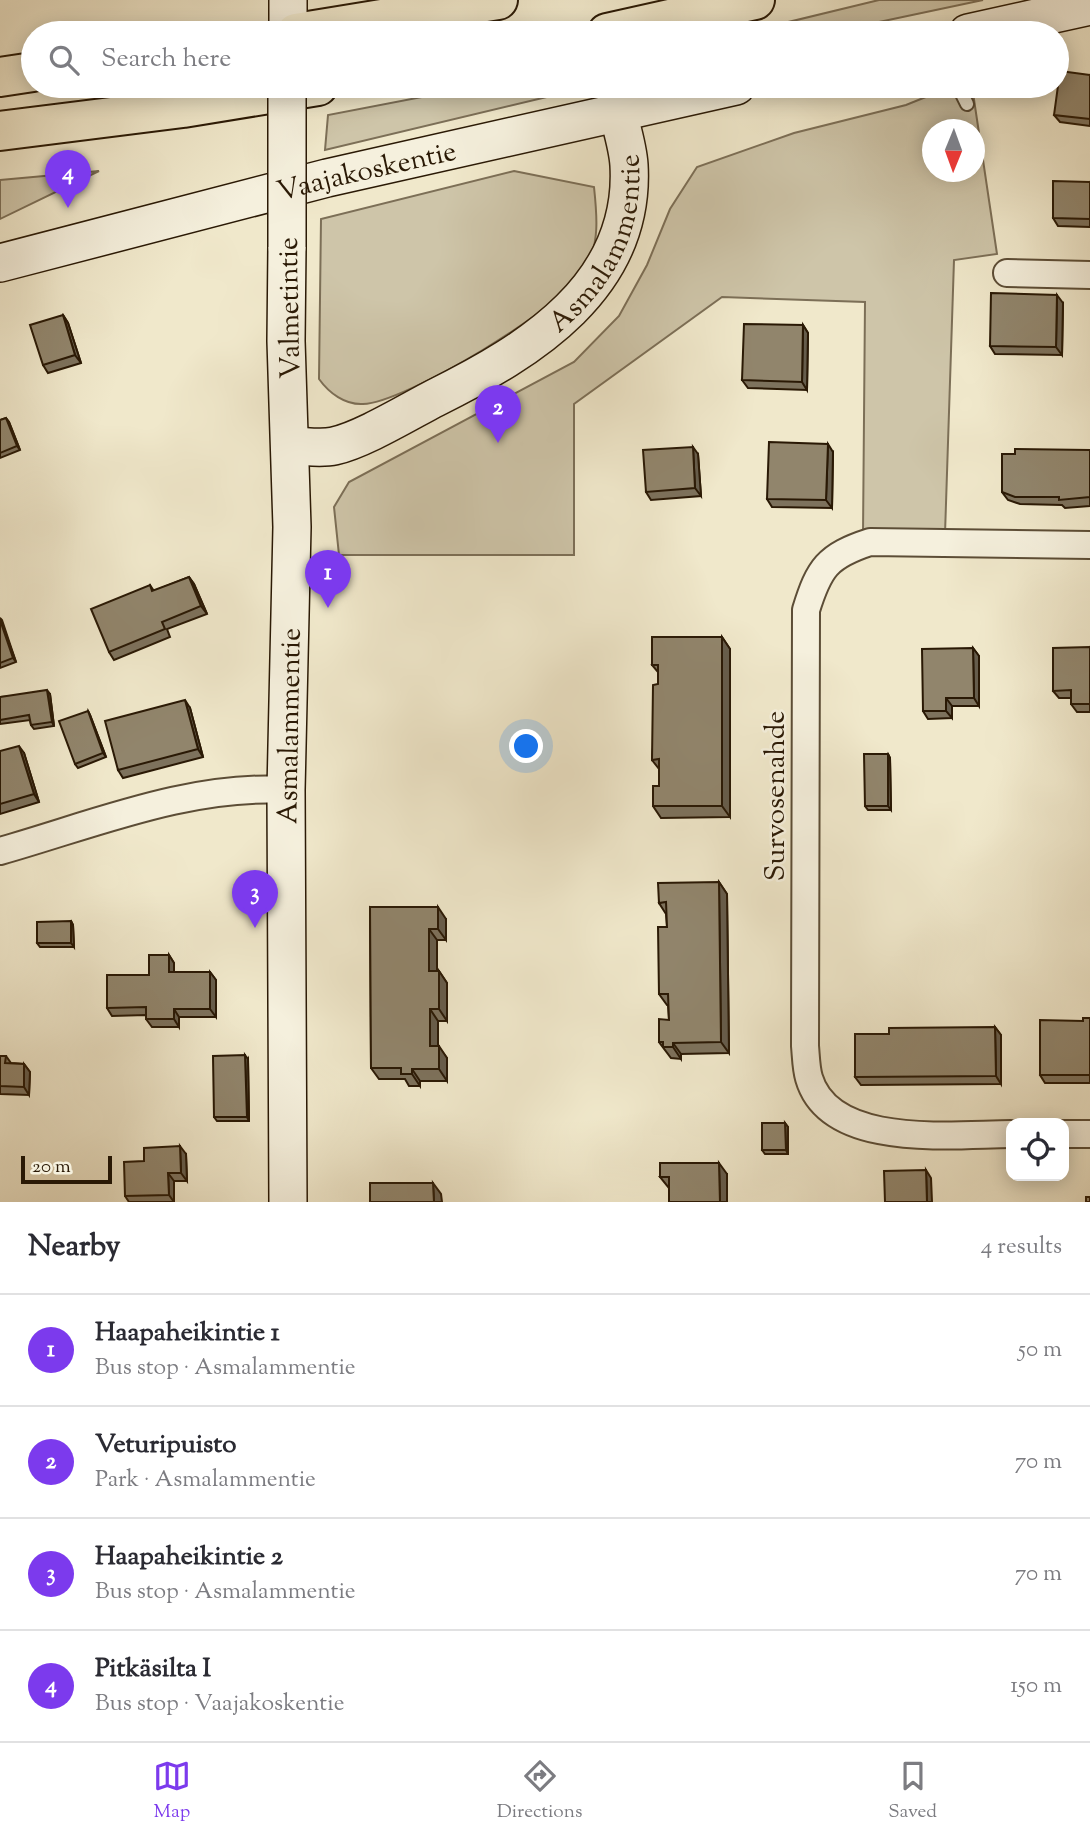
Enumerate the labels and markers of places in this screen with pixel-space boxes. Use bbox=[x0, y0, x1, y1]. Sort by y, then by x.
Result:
pin: 4 bbox=[45, 150, 91, 208]
pin: 2 bbox=[475, 385, 521, 443]
pin: 1 bbox=[305, 550, 351, 608]
pin: 3 bbox=[232, 870, 278, 928]

